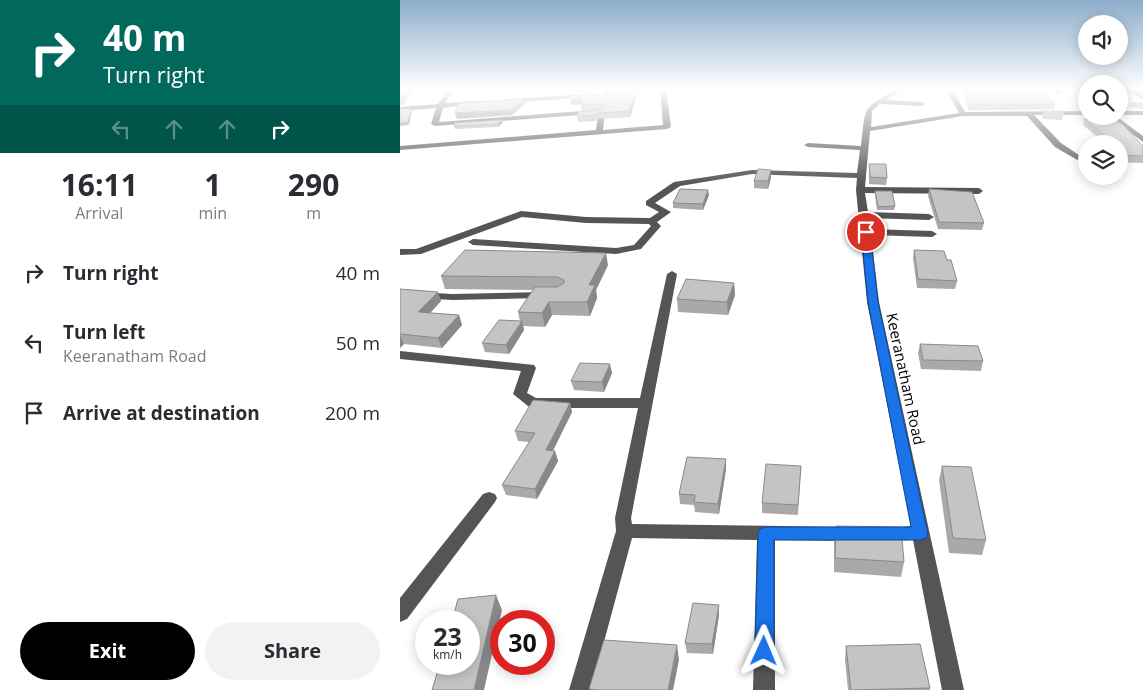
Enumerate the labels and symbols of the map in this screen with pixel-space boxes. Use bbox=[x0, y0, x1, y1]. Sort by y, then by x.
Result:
pin bbox=[845, 211, 887, 253]
street label: Keeranatham Road bbox=[882, 311, 930, 447]
speed limit sign: 30 bbox=[490, 610, 555, 675]
position arrow bbox=[737, 624, 789, 676]

